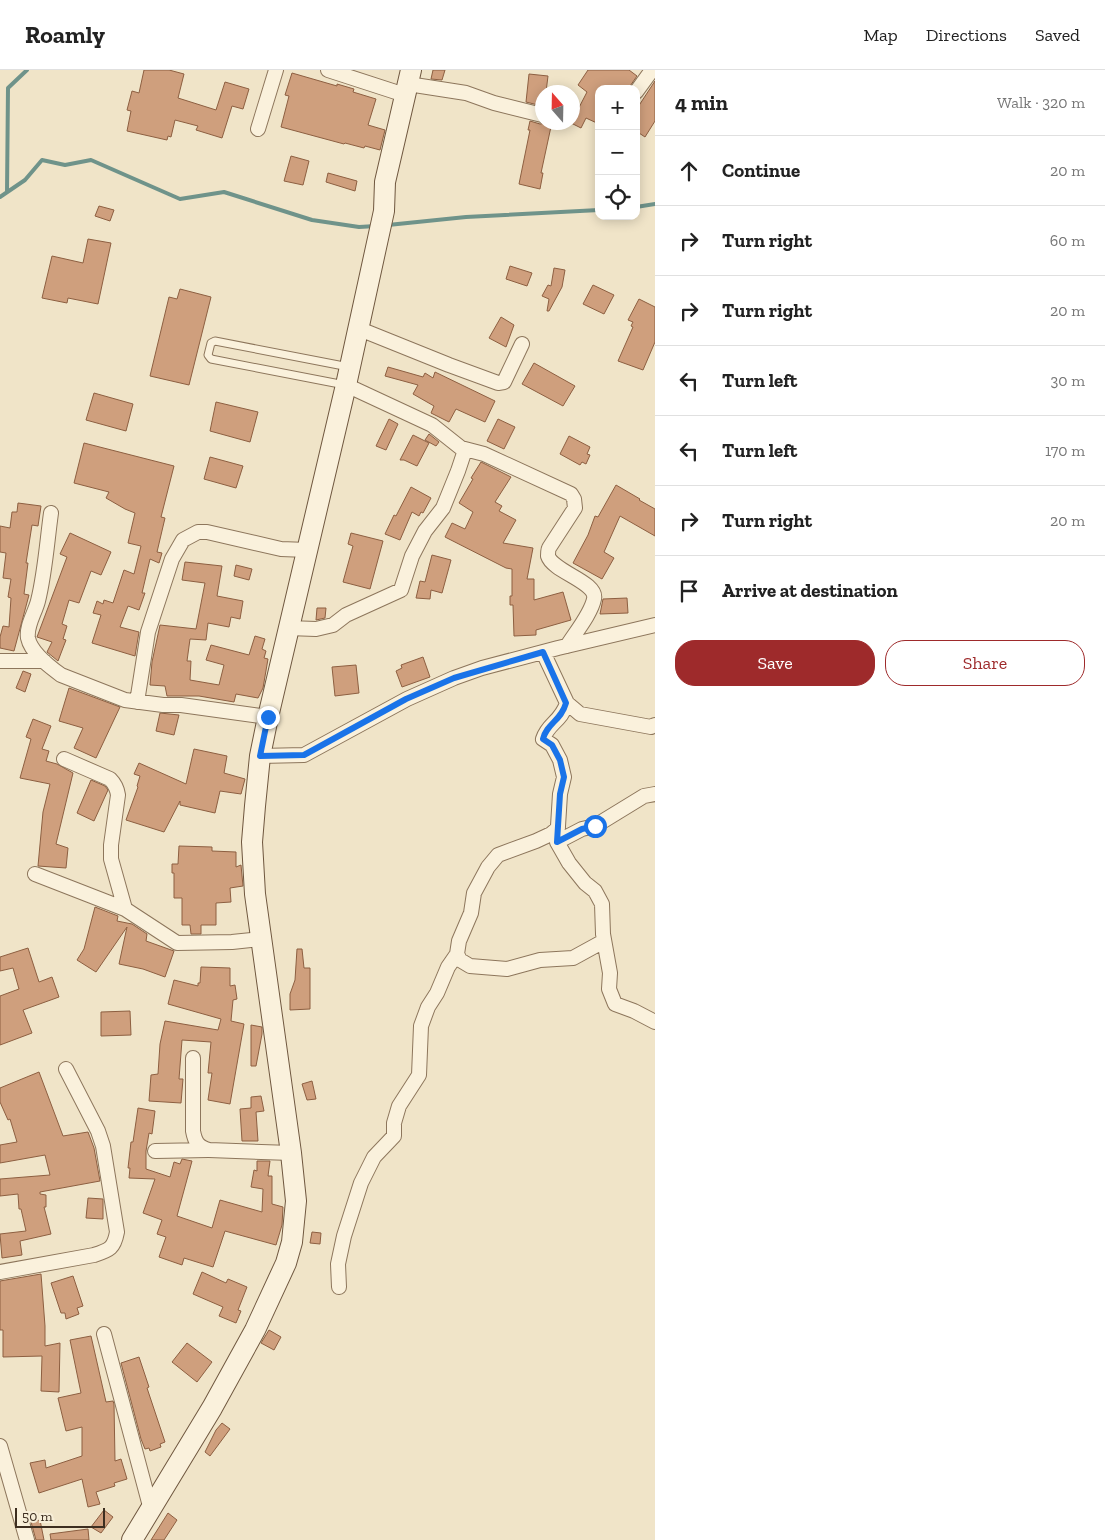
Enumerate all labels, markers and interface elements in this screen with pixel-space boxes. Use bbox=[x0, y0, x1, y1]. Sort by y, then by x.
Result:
text: Roamly bbox=[25, 20, 105, 49]
text: Map bbox=[863, 24, 898, 46]
text: Directions bbox=[926, 24, 1007, 46]
text: Saved bbox=[1035, 24, 1080, 46]
north arrow bbox=[535, 85, 580, 130]
map controls bbox=[595, 85, 640, 220]
button: + bbox=[595, 85, 640, 130]
text: 4 min bbox=[675, 90, 728, 115]
text: Walk · 320 m bbox=[997, 93, 1085, 112]
button: − bbox=[595, 130, 640, 175]
icon: ahead bbox=[675, 157, 703, 185]
text: Continue bbox=[722, 159, 800, 182]
text: 20 m bbox=[1050, 161, 1085, 180]
button: locate bbox=[595, 175, 640, 220]
icon: right bbox=[675, 227, 703, 255]
text: Turn right bbox=[722, 229, 812, 252]
text: 60 m bbox=[1050, 231, 1085, 250]
icon: right bbox=[675, 297, 703, 325]
text: Turn right bbox=[722, 299, 812, 322]
text: 20 m bbox=[1050, 301, 1085, 320]
icon: left bbox=[675, 367, 703, 395]
text: Turn left bbox=[722, 369, 797, 392]
text: 30 m bbox=[1051, 371, 1085, 390]
icon: left bbox=[675, 437, 703, 465]
text: Turn left bbox=[722, 439, 797, 462]
text: 170 m bbox=[1045, 441, 1085, 460]
icon: right bbox=[675, 507, 703, 535]
text: Turn right bbox=[722, 509, 812, 532]
text: 20 m bbox=[1050, 511, 1085, 530]
icon: arrive bbox=[675, 577, 703, 605]
text: Arrive at destination bbox=[722, 579, 898, 602]
button: Save bbox=[675, 640, 875, 686]
button: Share bbox=[885, 640, 1085, 686]
route end bbox=[257, 706, 280, 729]
route start bbox=[584, 815, 607, 838]
scale bar bbox=[15, 1505, 105, 1528]
text: 50 m bbox=[22, 1508, 53, 1525]

